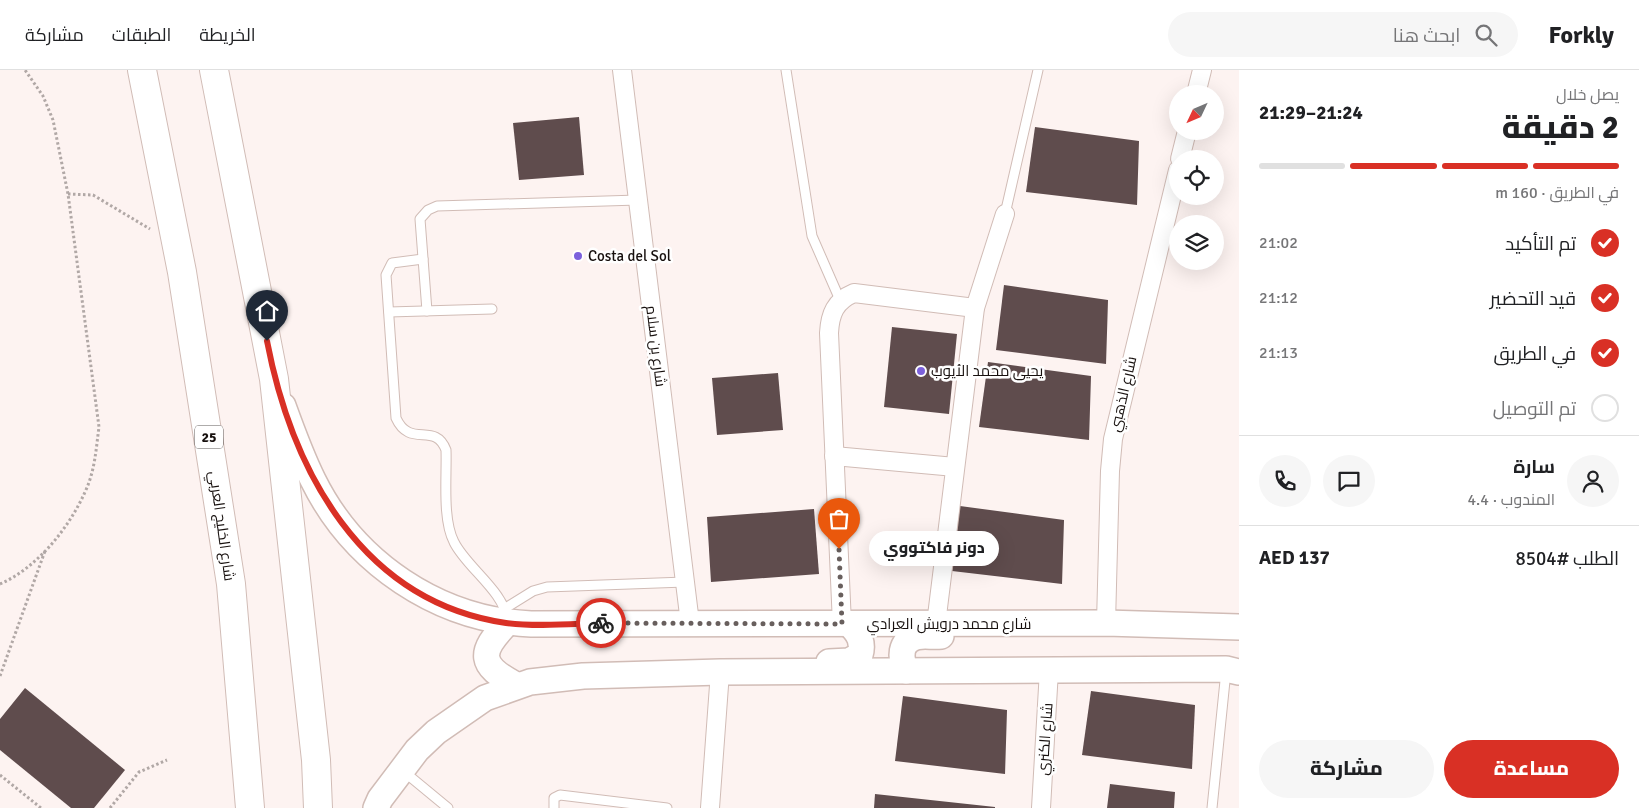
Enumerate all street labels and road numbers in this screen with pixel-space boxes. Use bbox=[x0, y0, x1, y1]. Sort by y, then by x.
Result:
street label: شارع بن سلام bbox=[640, 304, 670, 388]
street label: شارع الذهبي bbox=[1106, 354, 1143, 434]
road number: 25 bbox=[195, 426, 223, 448]
street label: شارع الخليج العربي bbox=[202, 470, 239, 583]
street label: شارع محمد درويش العرادي bbox=[867, 615, 1031, 636]
street label: شارع الكنري bbox=[1033, 702, 1060, 776]

